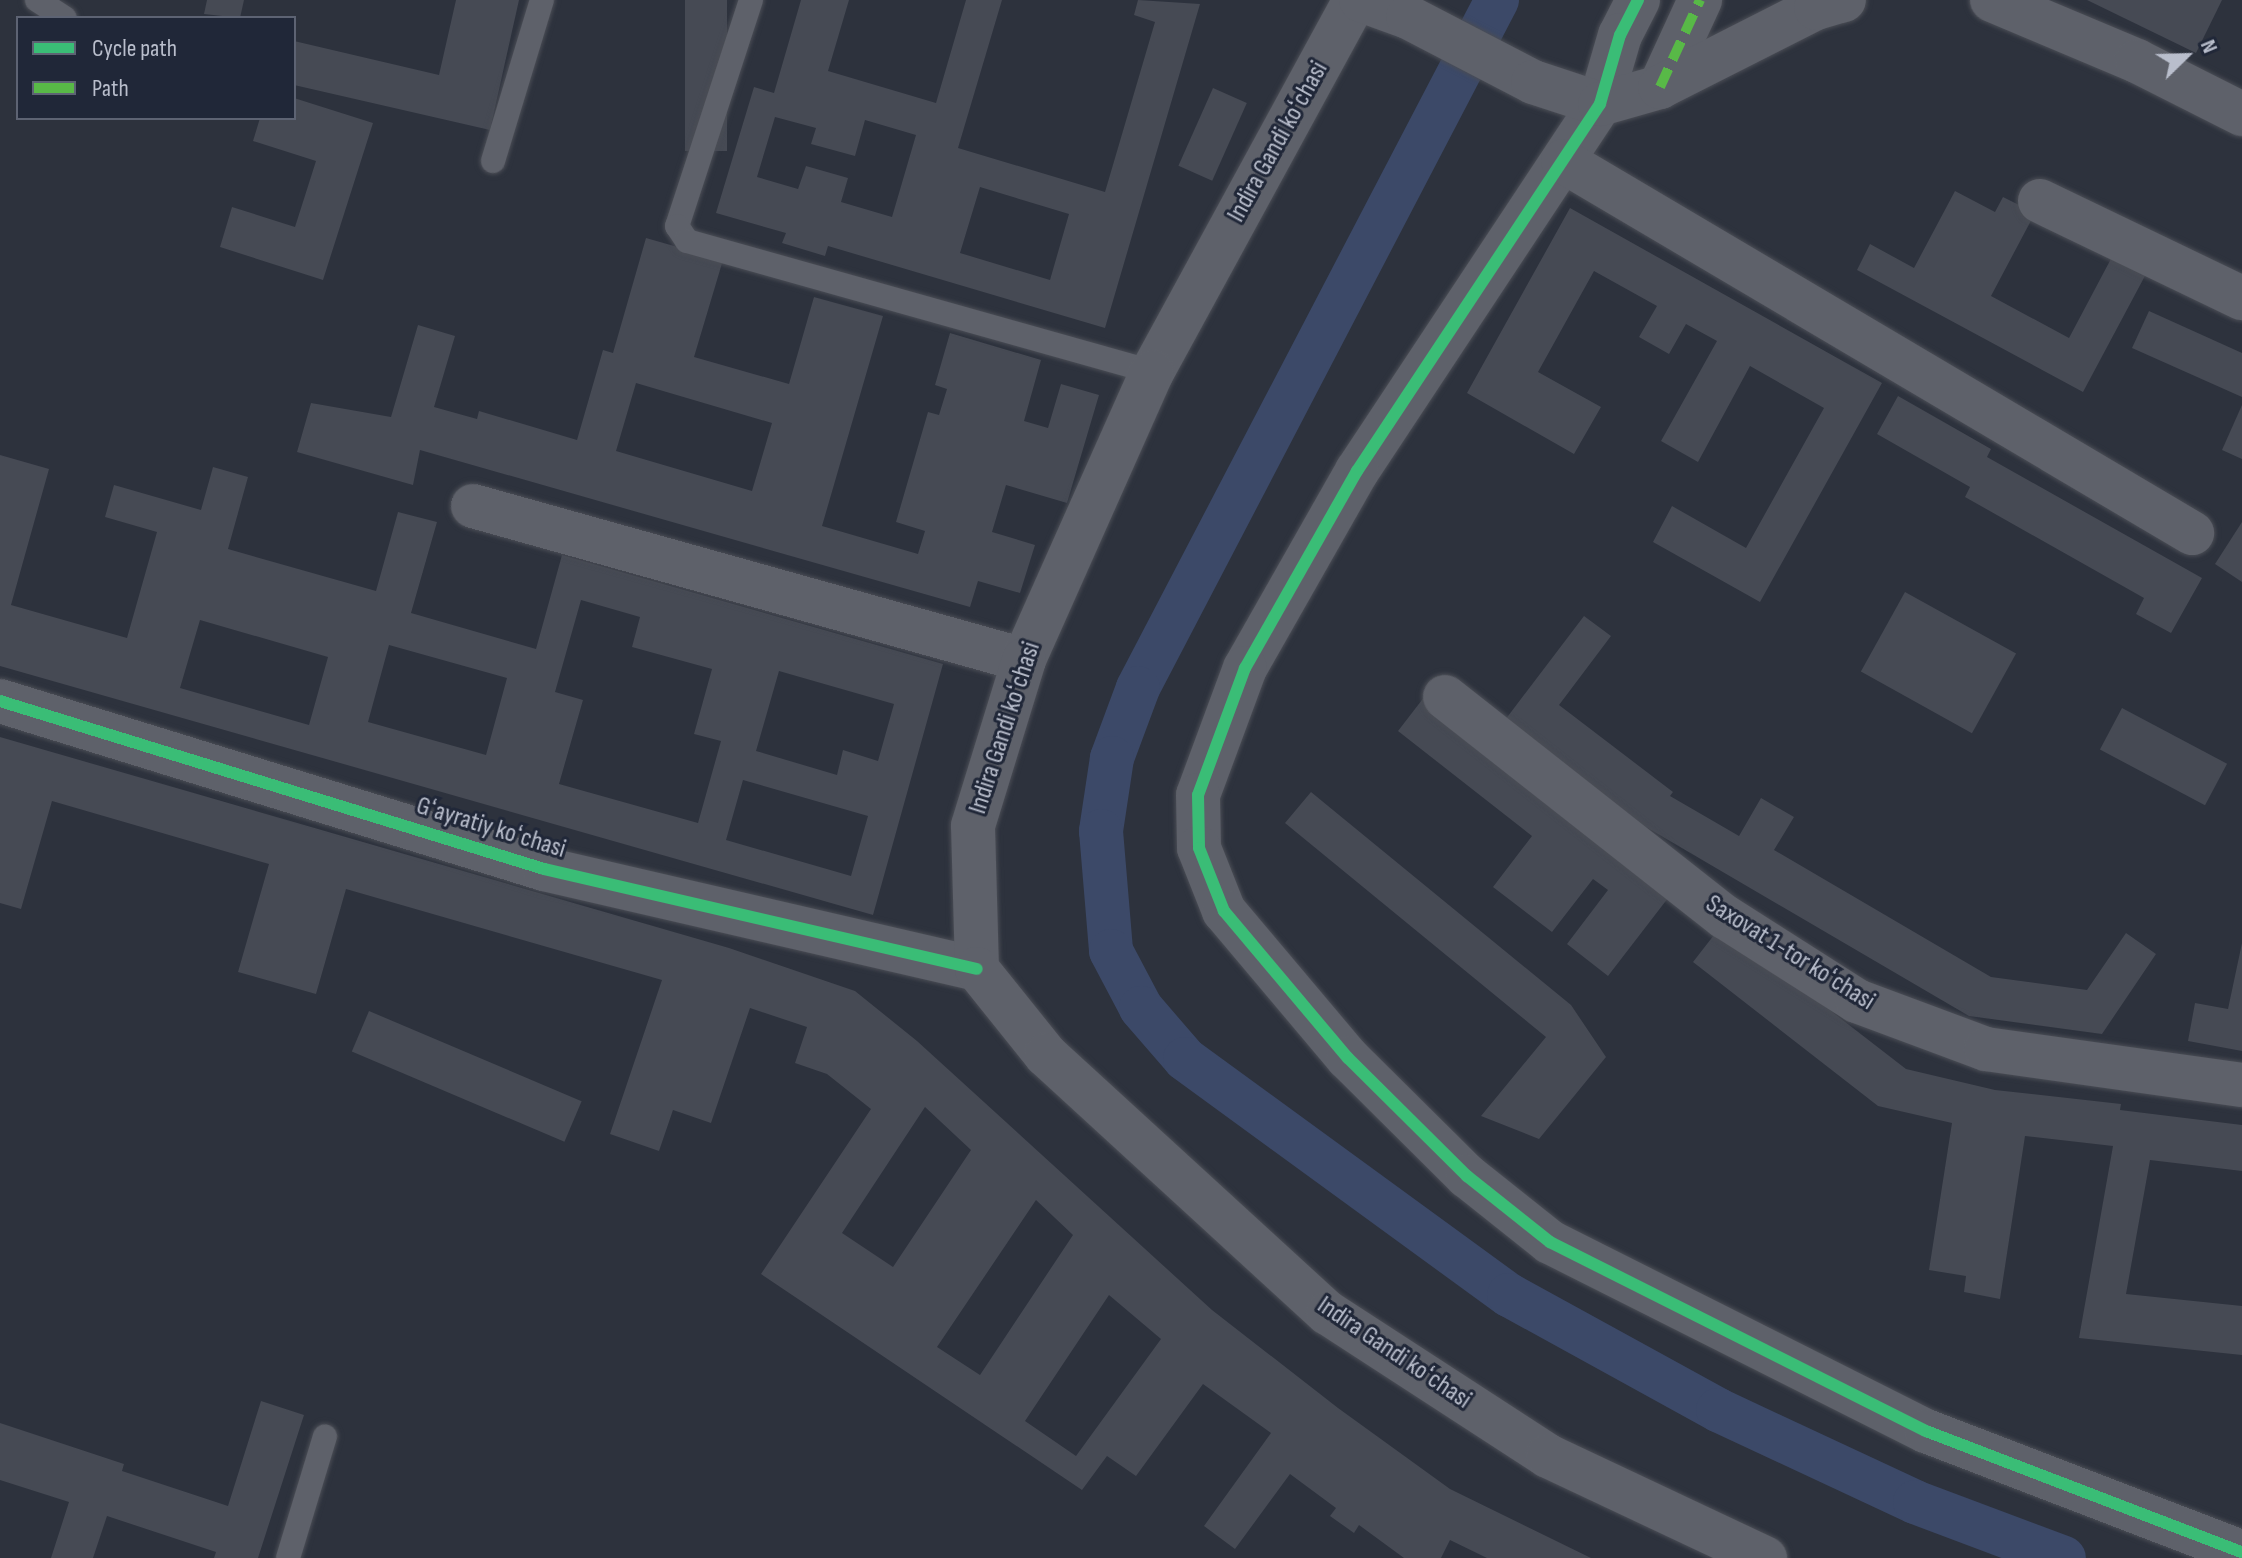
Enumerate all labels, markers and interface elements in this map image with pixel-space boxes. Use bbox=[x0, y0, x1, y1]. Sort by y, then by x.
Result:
legend bbox=[16, 16, 296, 120]
north arrow bbox=[2146, 16, 2226, 96]
text: Cycle path bbox=[92, 34, 177, 63]
text: N bbox=[2194, 36, 2223, 57]
street label: Indira Gandi koʻchasi bbox=[1221, 56, 1335, 228]
text: Path bbox=[92, 74, 129, 103]
street label: Indira Gandi koʻchasi bbox=[963, 638, 1047, 818]
street label: Gʻayratiy koʻchasi bbox=[413, 791, 569, 865]
street label: Saxovat 1-tor koʻchasi bbox=[1700, 889, 1880, 1017]
street label: Indira Gandi koʻchasi bbox=[1311, 1290, 1477, 1416]

